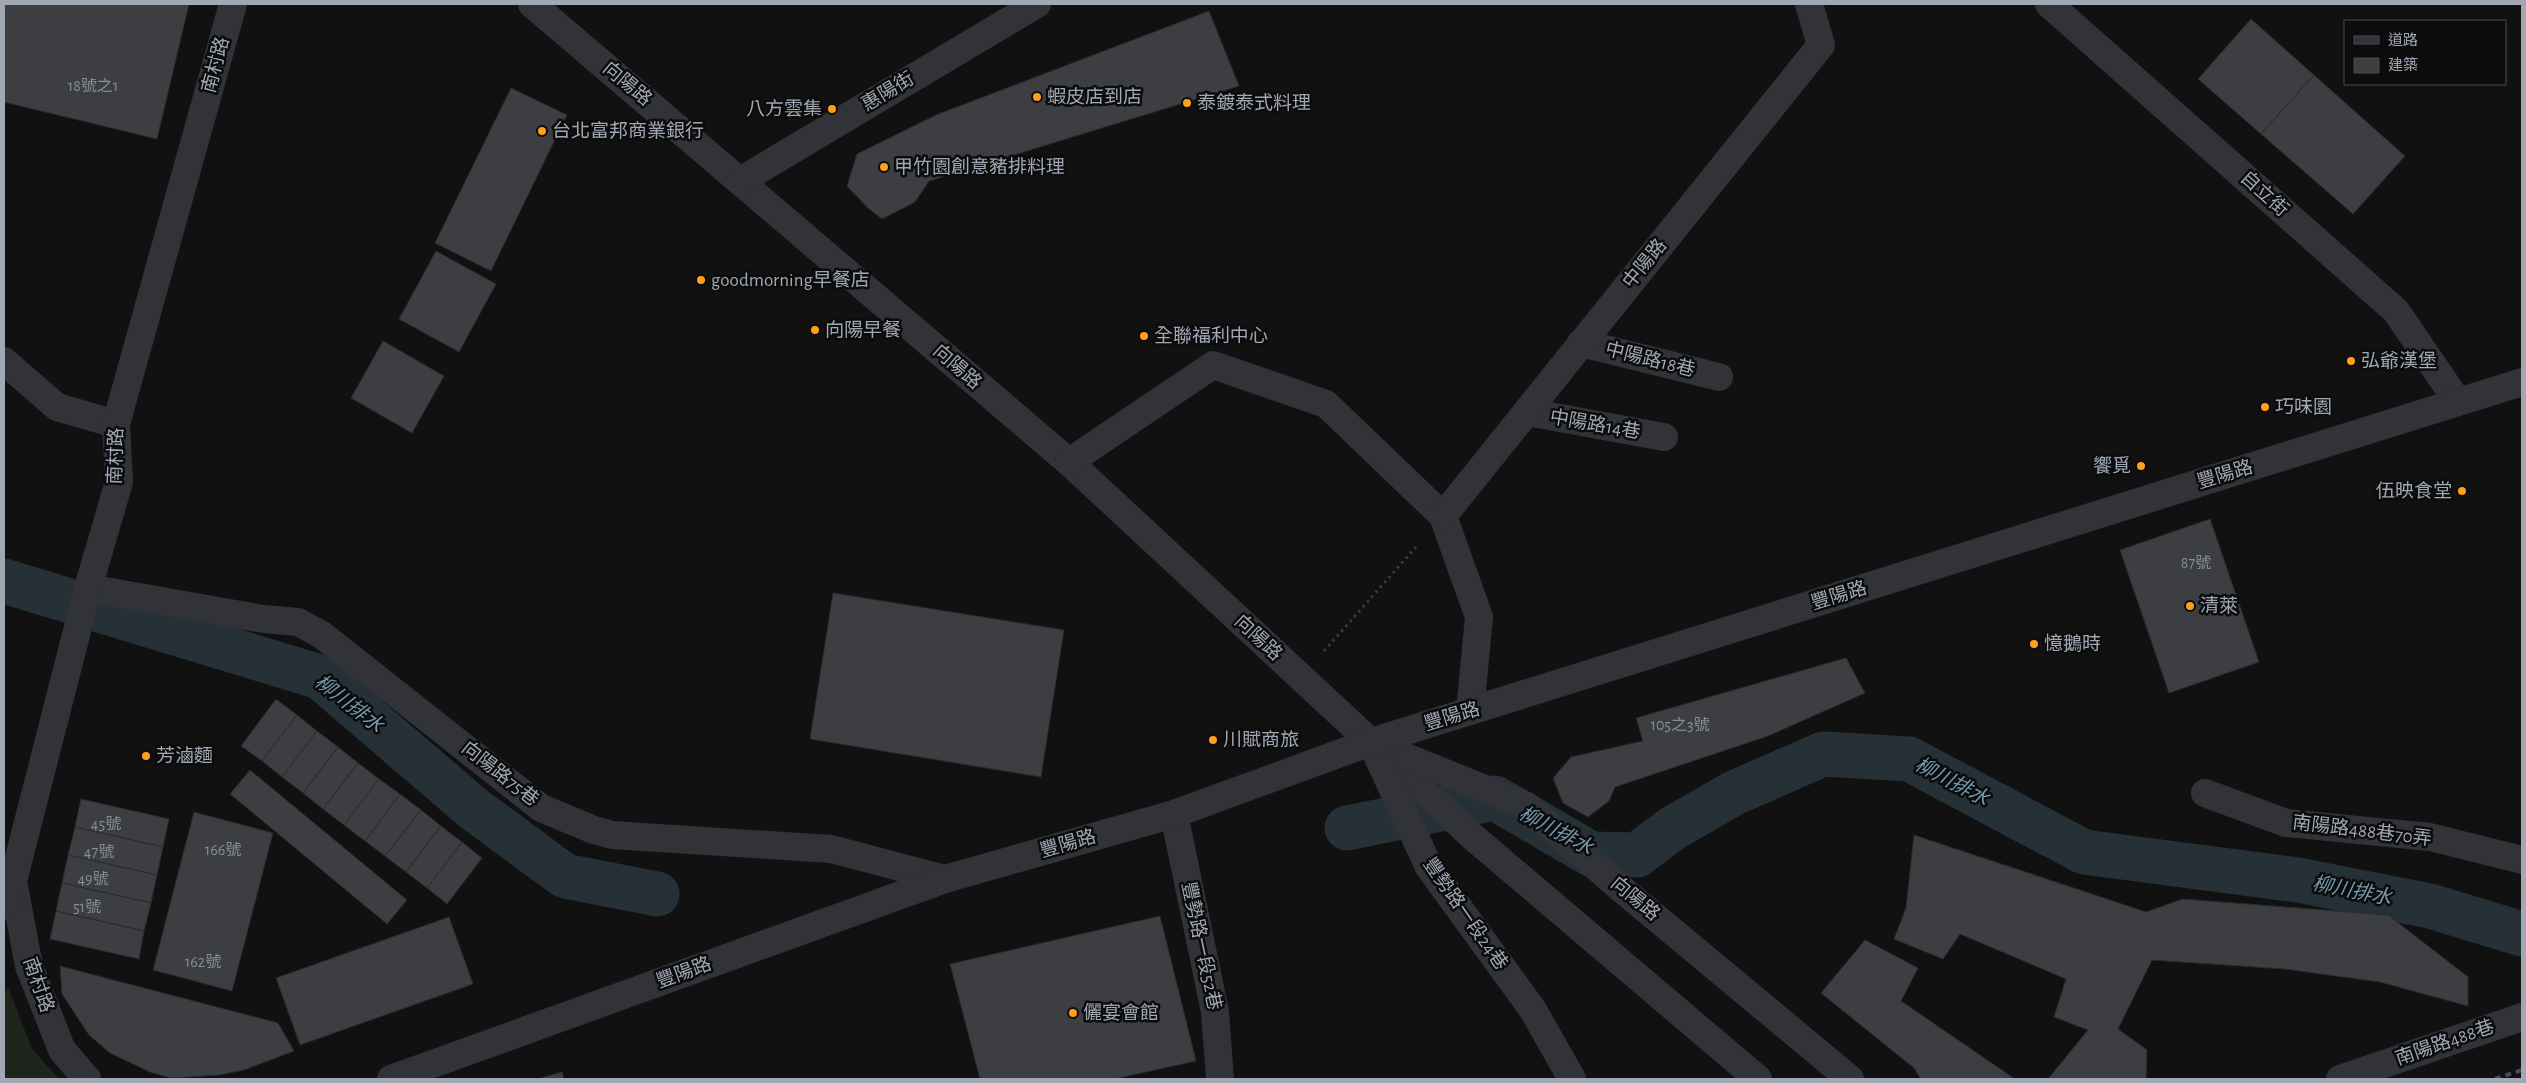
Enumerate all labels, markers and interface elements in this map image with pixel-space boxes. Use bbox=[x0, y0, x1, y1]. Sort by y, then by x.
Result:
legend bbox=[2344, 20, 2506, 85]
text: 道路 bbox=[2388, 32, 2418, 48]
street label: 南村路 bbox=[198, 35, 233, 95]
text: 建築 bbox=[2388, 57, 2418, 73]
street label: 向陽路 bbox=[599, 58, 656, 110]
street label: 惠陽街 bbox=[858, 67, 917, 115]
house number: 18號之1 bbox=[68, 77, 118, 94]
place label: 蝦皮店到店 bbox=[1047, 87, 1142, 107]
marker: 蝦皮店到店 bbox=[1031, 91, 1043, 103]
place label: 泰鍍泰式料理 bbox=[1197, 92, 1311, 113]
marker: 泰鍍泰式料理 bbox=[1181, 97, 1193, 109]
place label: 八方雲集 bbox=[746, 98, 822, 119]
marker: 八方雲集 bbox=[826, 103, 838, 115]
place label: 台北富邦商業銀行 bbox=[552, 120, 704, 141]
marker: 台北富邦商業銀行 bbox=[536, 125, 548, 137]
place label: 甲竹園創意豬排料理 bbox=[894, 156, 1065, 177]
marker: 甲竹園創意豬排料理 bbox=[878, 161, 890, 173]
street label: 自立街 bbox=[2236, 166, 2293, 220]
street label: 中陽路 bbox=[1619, 235, 1670, 292]
place label: goodmorning早餐店 bbox=[711, 270, 870, 290]
marker: goodmorning早餐店 bbox=[695, 274, 707, 286]
place label: 向陽早餐 bbox=[825, 320, 901, 340]
marker: 向陽早餐 bbox=[809, 324, 821, 336]
place label: 全聯福利中心 bbox=[1154, 325, 1268, 346]
marker: 全聯福利中心 bbox=[1138, 330, 1150, 342]
street label: 中陽路18巷 bbox=[1603, 338, 1697, 380]
street label: 向陽路 bbox=[929, 340, 985, 393]
place label: 弘爺漢堡 bbox=[2361, 350, 2437, 371]
marker: 弘爺漢堡 bbox=[2345, 355, 2357, 367]
place label: 巧味園 bbox=[2275, 397, 2332, 417]
marker: 巧味園 bbox=[2259, 401, 2271, 413]
street label: 中陽路14巷 bbox=[1548, 406, 1642, 442]
street label: 南村路 bbox=[105, 427, 126, 485]
place label: 饗覓 bbox=[2093, 455, 2131, 476]
street label: 豐陽路 bbox=[2195, 457, 2255, 492]
marker: 饗覓 bbox=[2135, 460, 2147, 472]
place label: 伍映食堂 bbox=[2376, 480, 2452, 501]
marker: 伍映食堂 bbox=[2456, 485, 2468, 497]
house number: 87號 bbox=[2181, 555, 2211, 571]
street label: 豐陽路 bbox=[1809, 578, 1869, 613]
place label: 清萊 bbox=[2200, 595, 2238, 616]
marker: 清萊 bbox=[2184, 600, 2196, 612]
street label: 向陽路 bbox=[1231, 611, 1286, 664]
place label: 憶鵝時 bbox=[2044, 633, 2101, 654]
marker: 憶鵝時 bbox=[2028, 638, 2040, 650]
water label: 柳川排水 bbox=[311, 671, 388, 737]
street label: 豐陽路 bbox=[1422, 699, 1482, 734]
house number: 105之3號 bbox=[1650, 716, 1710, 733]
place label: 川賦商旅 bbox=[1223, 729, 1299, 750]
marker: 川賦商旅 bbox=[1207, 734, 1219, 746]
street label: 向陽路75巷 bbox=[458, 737, 543, 810]
place label: 芳滷麵 bbox=[156, 746, 213, 766]
marker: 芳滷麵 bbox=[140, 750, 152, 762]
water label: 柳川排水 bbox=[1912, 754, 1993, 810]
water label: 柳川排水 bbox=[1516, 803, 1597, 859]
street label: 南陽路488巷70弄 bbox=[2291, 811, 2433, 849]
house number: 45號 bbox=[91, 816, 121, 832]
street label: 豐陽路 bbox=[1038, 826, 1098, 861]
house number: 166號 bbox=[205, 842, 241, 858]
house number: 47號 bbox=[84, 844, 114, 860]
street label: 豐勢路一段24巷 bbox=[1419, 853, 1512, 973]
house number: 49號 bbox=[77, 871, 109, 887]
street label: 向陽路 bbox=[1607, 873, 1664, 925]
water label: 柳川排水 bbox=[2311, 873, 2394, 909]
street label: 豐勢路一段52巷 bbox=[1178, 880, 1226, 1012]
house number: 51號 bbox=[73, 899, 101, 915]
street label: 豐陽路 bbox=[654, 953, 714, 992]
house number: 162號 bbox=[185, 954, 221, 970]
street label: 南村路 bbox=[20, 955, 57, 1015]
place label: 儷宴會館 bbox=[1083, 1002, 1159, 1023]
marker: 儷宴會館 bbox=[1067, 1007, 1079, 1019]
street label: 南陽路488巷 bbox=[2392, 1015, 2497, 1069]

